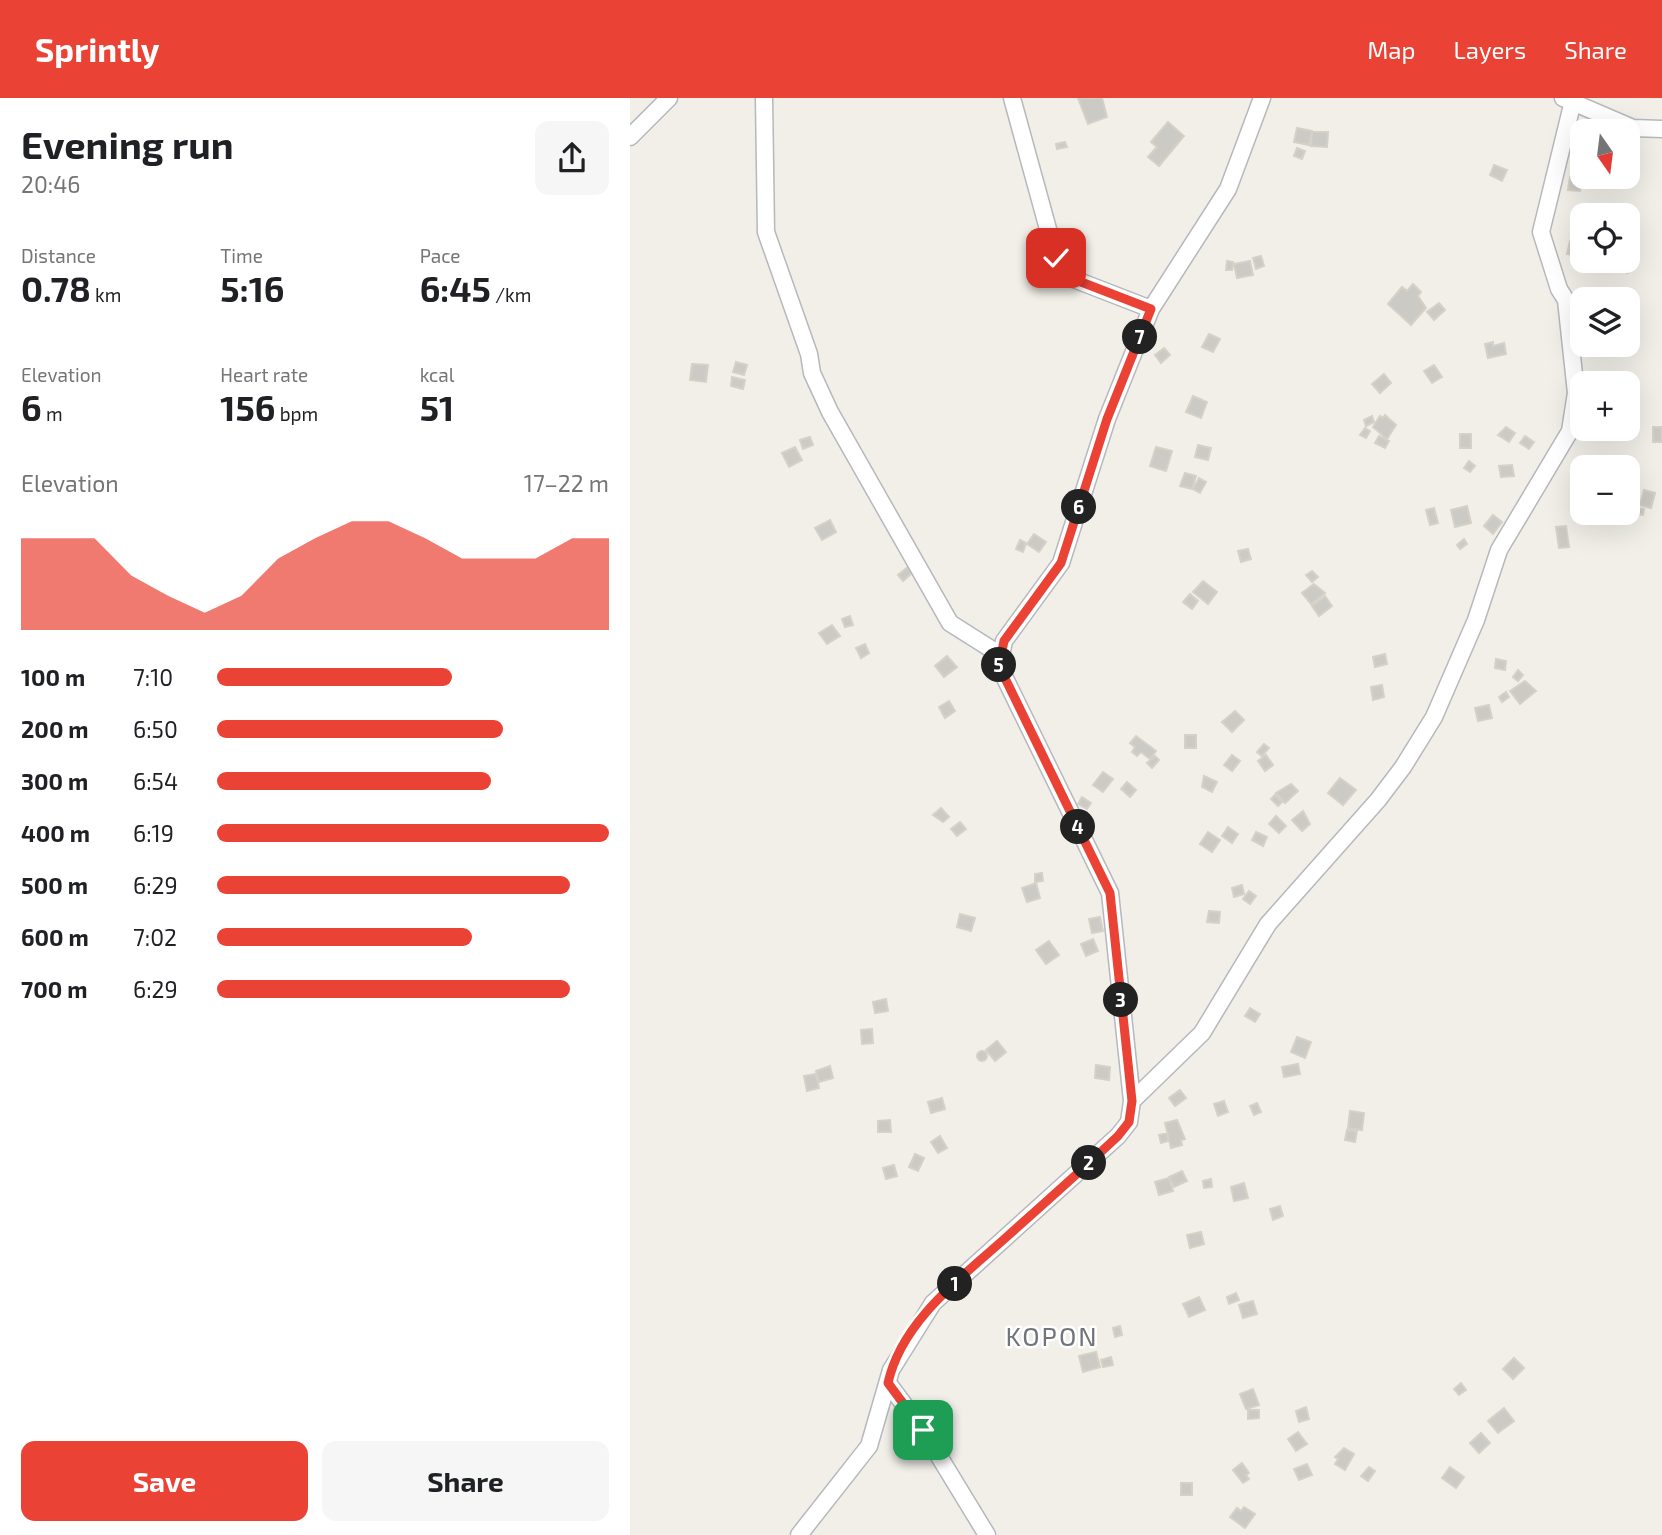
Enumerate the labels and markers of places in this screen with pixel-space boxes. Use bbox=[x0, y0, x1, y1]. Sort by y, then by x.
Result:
pin bbox=[1026, 228, 1086, 288]
pin: 7 bbox=[1122, 320, 1158, 354]
pin: 6 bbox=[1062, 490, 1096, 524]
pin: 5 bbox=[982, 648, 1016, 682]
pin: 4 bbox=[1060, 810, 1096, 844]
pin: 3 bbox=[1104, 982, 1138, 1018]
pin: 2 bbox=[1072, 1146, 1106, 1180]
pin: 1 bbox=[938, 1266, 972, 1302]
pin bbox=[893, 1400, 953, 1460]

